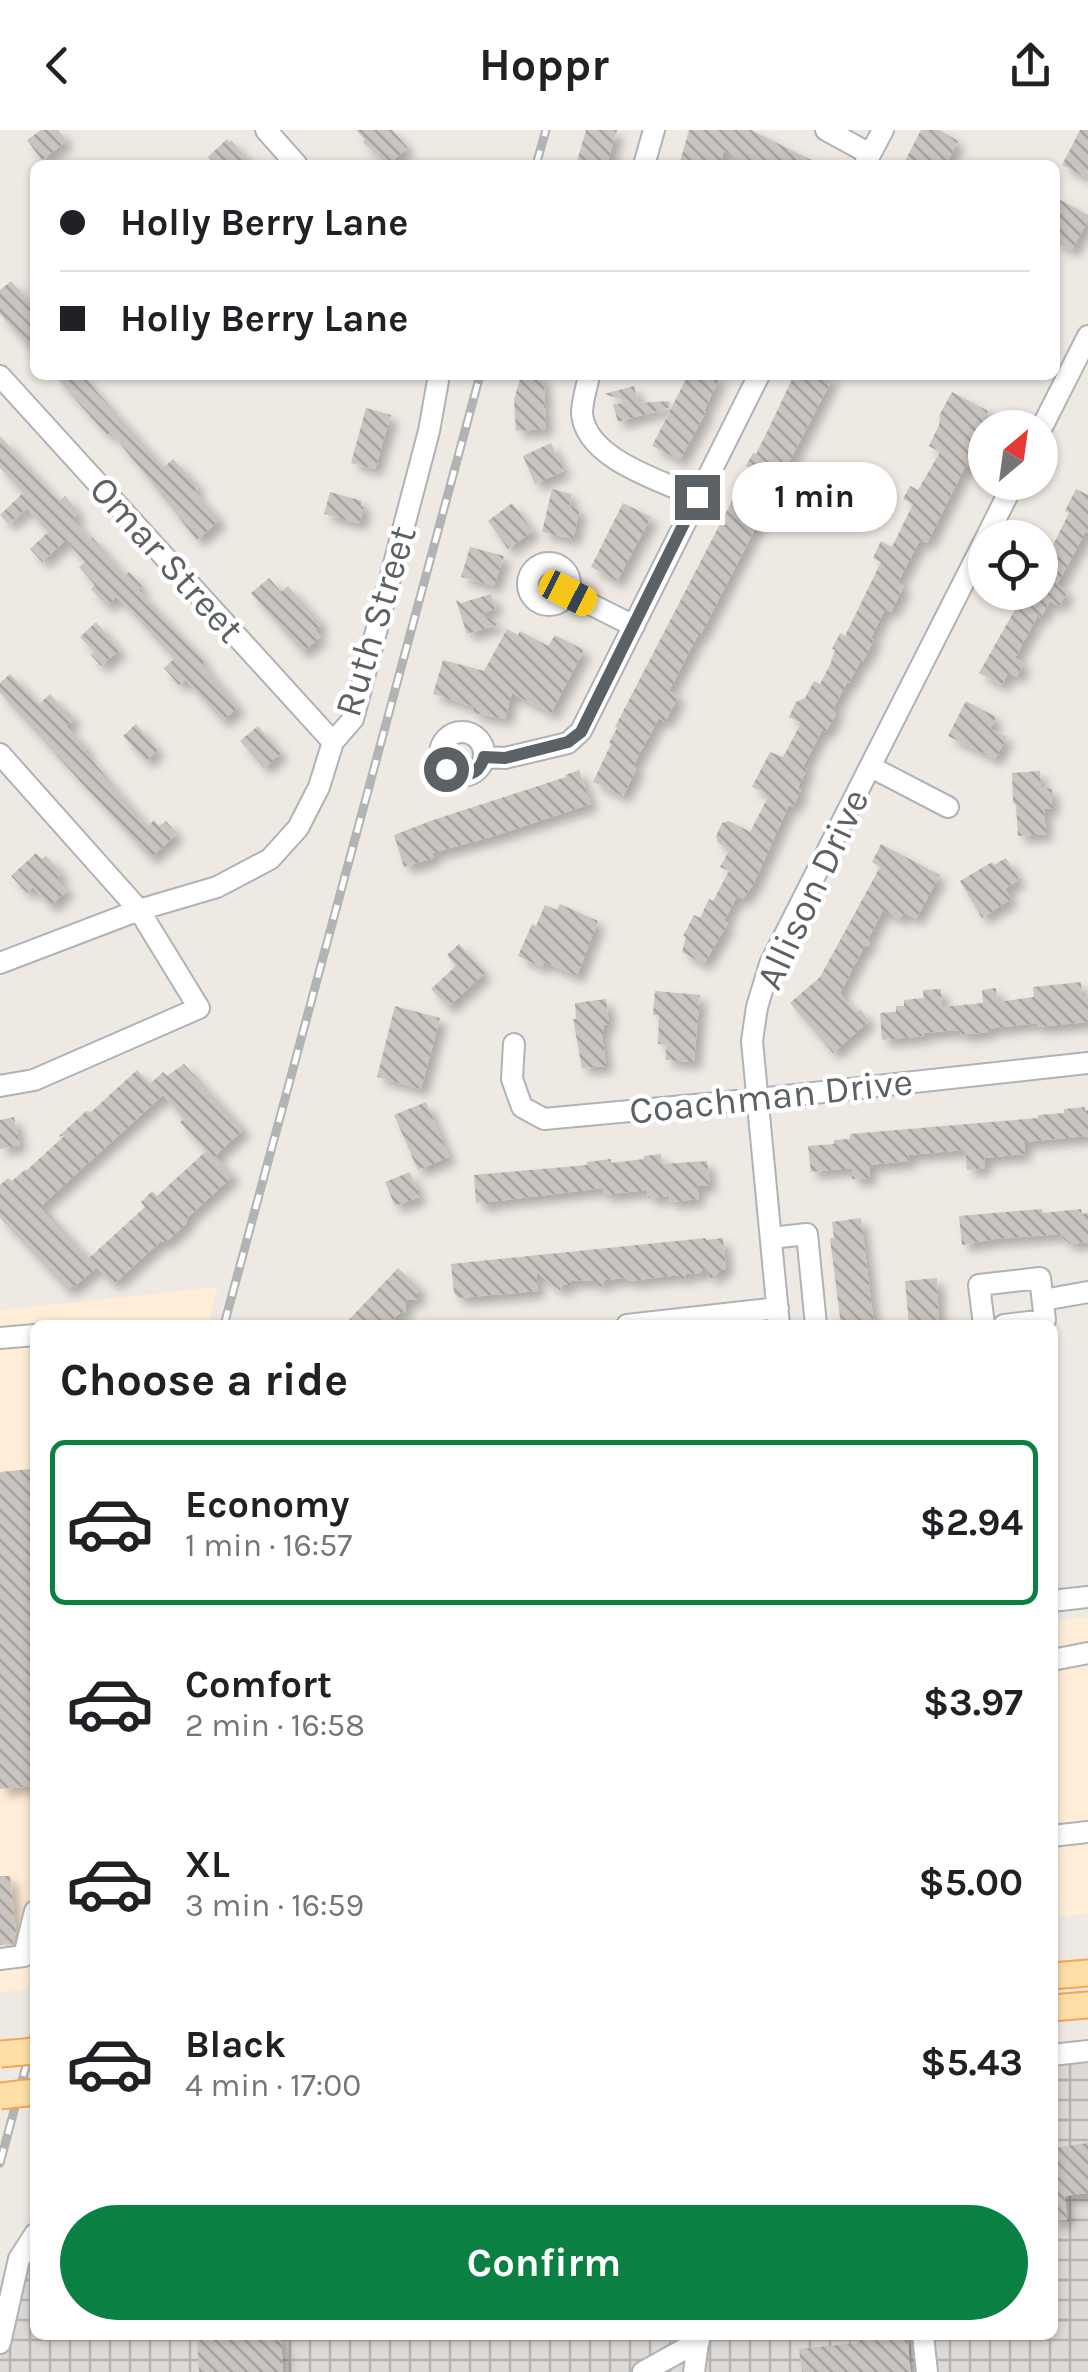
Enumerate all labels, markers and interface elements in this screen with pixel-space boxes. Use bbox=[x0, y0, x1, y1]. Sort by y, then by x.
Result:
icon: back bbox=[30, 38, 85, 93]
icon: share bbox=[1003, 38, 1058, 93]
text: Hoppr bbox=[479, 39, 609, 91]
text: Holly Berry Lane bbox=[120, 200, 408, 245]
text: Holly Berry Lane bbox=[120, 296, 408, 341]
north arrow bbox=[968, 410, 1058, 500]
map controls bbox=[968, 410, 1058, 610]
callout: 1 min bbox=[732, 462, 897, 532]
street label: Omar Street bbox=[80, 467, 253, 652]
route end bbox=[675, 475, 720, 520]
text: 1 min bbox=[774, 478, 855, 515]
street label: Ruth Street bbox=[325, 520, 426, 722]
button: locate bbox=[968, 520, 1058, 610]
car bbox=[534, 566, 602, 620]
route start bbox=[424, 747, 469, 792]
street label: Allison Drive bbox=[746, 782, 878, 997]
street label: Coachman Drive bbox=[627, 1059, 915, 1134]
text: Choose a ride bbox=[60, 1354, 348, 1406]
icon: car bbox=[65, 1478, 155, 1568]
text: Economy bbox=[185, 1482, 349, 1527]
text: $2.94 bbox=[920, 1500, 1023, 1545]
text: 1 min · 16:57 bbox=[185, 1527, 352, 1564]
icon: car bbox=[65, 1658, 155, 1748]
text: Comfort bbox=[185, 1662, 332, 1707]
text: $3.97 bbox=[923, 1680, 1023, 1725]
text: 2 min · 16:58 bbox=[185, 1707, 365, 1744]
icon: car bbox=[65, 1838, 155, 1928]
text: XL bbox=[185, 1842, 230, 1887]
text: $5.00 bbox=[918, 1860, 1023, 1905]
text: 3 min · 16:59 bbox=[185, 1887, 364, 1924]
icon: car bbox=[65, 2018, 155, 2108]
text: Black bbox=[185, 2022, 286, 2067]
text: $5.43 bbox=[920, 2040, 1023, 2085]
text: 4 min · 17:00 bbox=[185, 2067, 361, 2104]
button: Confirm bbox=[60, 2205, 1028, 2320]

